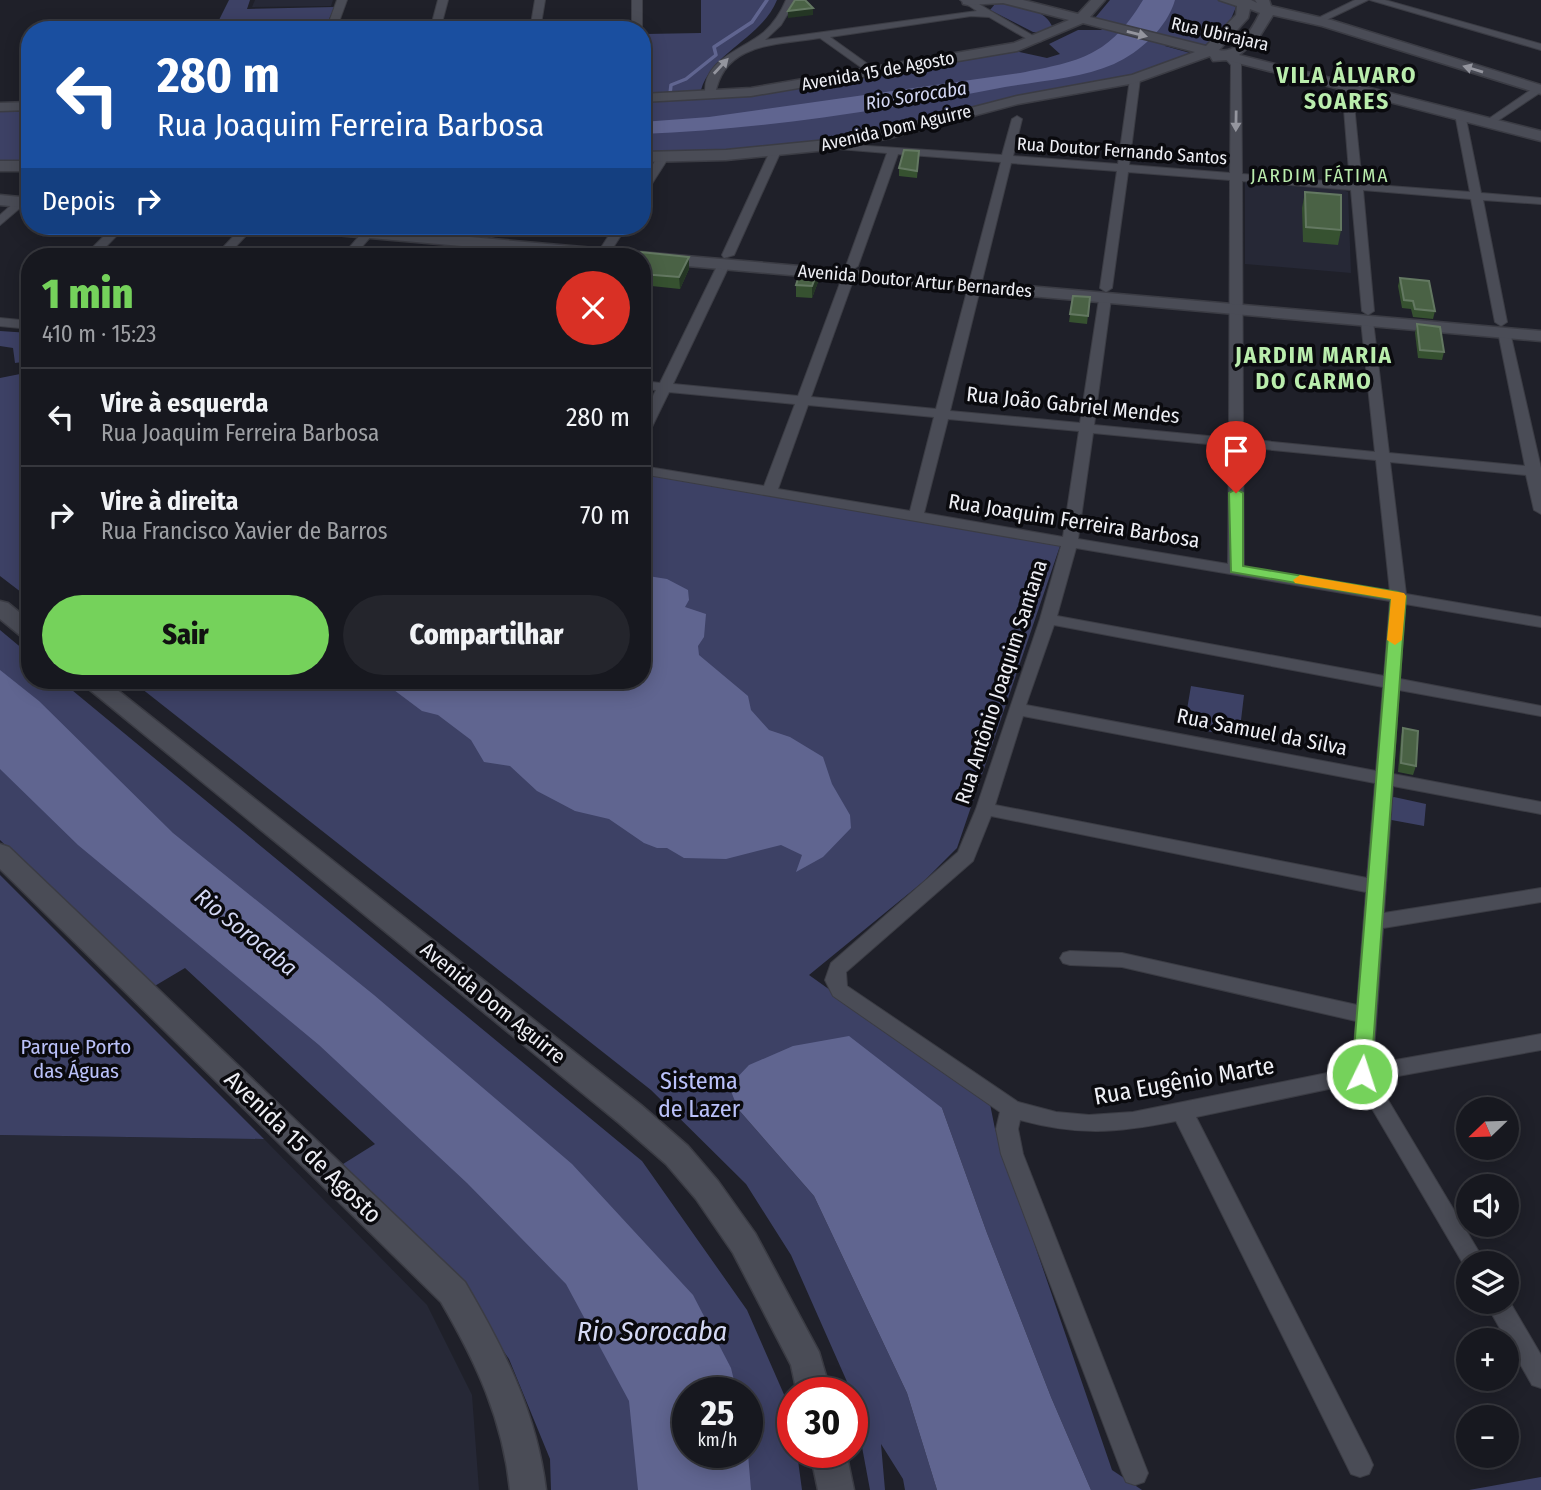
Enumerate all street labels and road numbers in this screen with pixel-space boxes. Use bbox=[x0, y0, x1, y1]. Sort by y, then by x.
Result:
street label: Rua Ubirajara bbox=[1169, 12, 1271, 56]
street label: Avenida 15 de Agosto bbox=[800, 47, 956, 95]
street label: Avenida Dom Aguirre bbox=[819, 100, 973, 156]
street label: Rua Doutor Fernando Santos bbox=[1016, 133, 1228, 169]
street label: Avenida Doutor Artur Bernardes bbox=[797, 260, 1033, 302]
street label: Rua João Gabriel Mendes bbox=[965, 381, 1181, 429]
street label: Rua Joaquim Ferreira Barbosa bbox=[946, 488, 1202, 554]
street label: Rua Antônio Joaquim Santana bbox=[949, 557, 1053, 807]
street label: Rua Samuel da Silva bbox=[1175, 703, 1349, 761]
street label: Avenida Dom Aguirre bbox=[415, 936, 571, 1070]
street label: Rua Eugênio Marte bbox=[1092, 1051, 1276, 1111]
street label: Avenida 15 de Agosto bbox=[219, 1065, 387, 1229]

